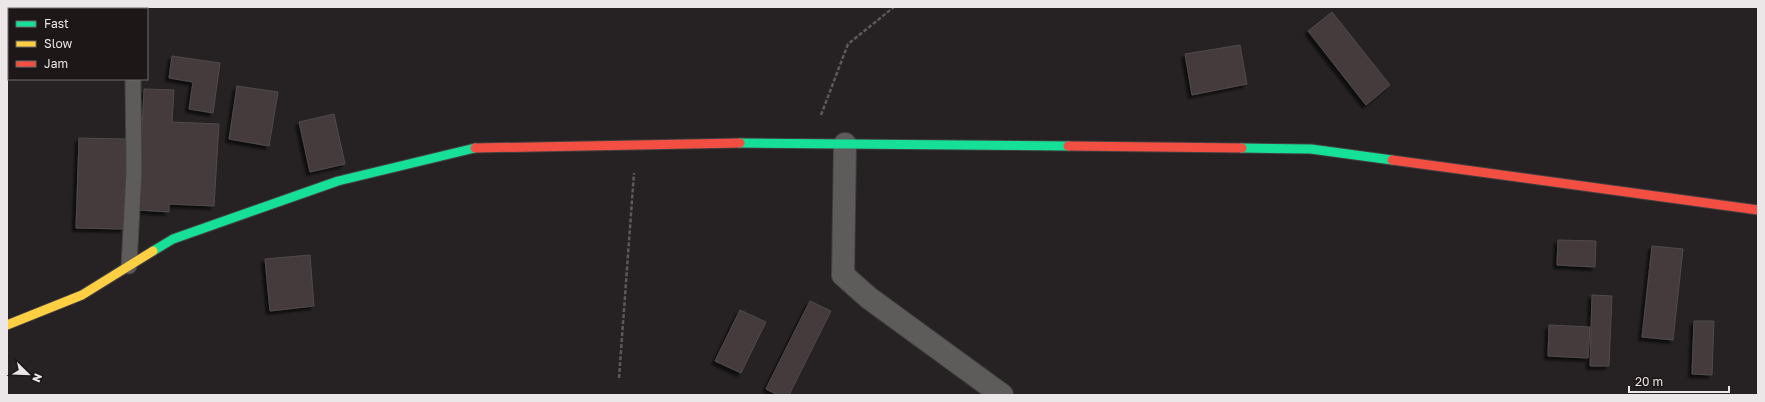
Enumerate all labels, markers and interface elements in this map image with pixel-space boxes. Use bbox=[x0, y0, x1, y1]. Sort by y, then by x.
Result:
legend bbox=[8, 8, 148, 80]
text: Fast bbox=[44, 16, 69, 31]
text: Slow bbox=[44, 36, 72, 51]
text: Jam bbox=[44, 56, 68, 71]
north arrow bbox=[8, 354, 48, 394]
scale bar bbox=[1629, 368, 1729, 394]
text: N bbox=[30, 372, 45, 384]
text: 20 m bbox=[1635, 374, 1663, 389]

